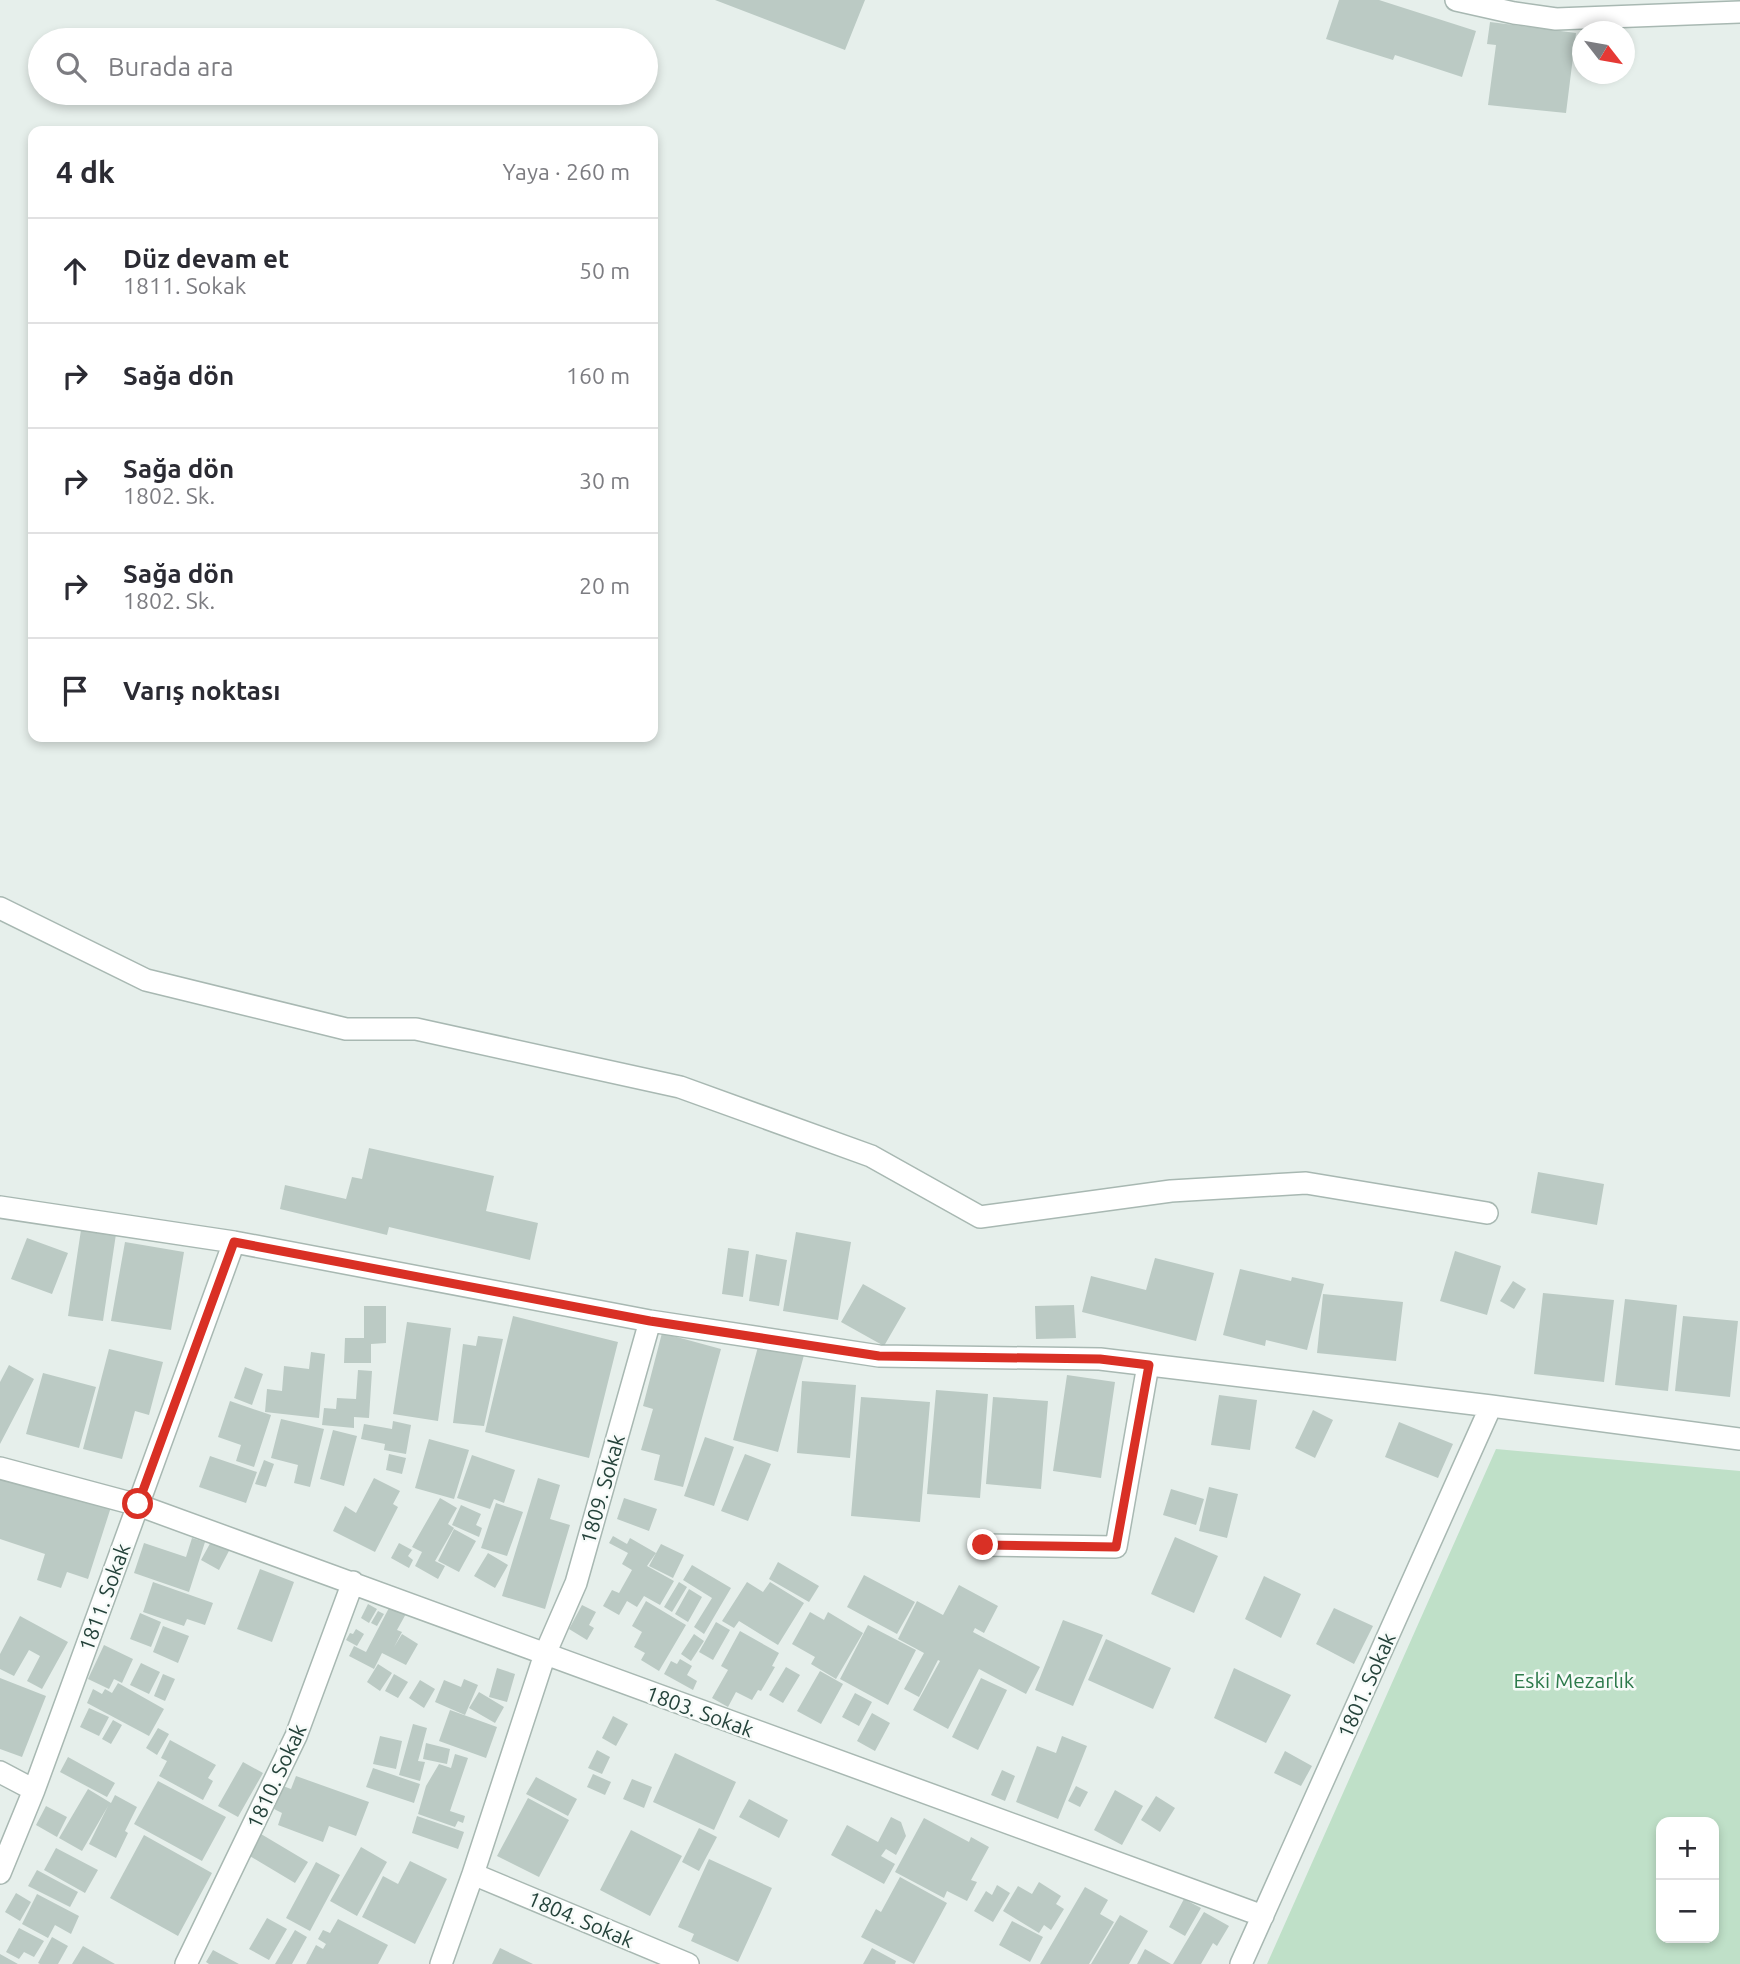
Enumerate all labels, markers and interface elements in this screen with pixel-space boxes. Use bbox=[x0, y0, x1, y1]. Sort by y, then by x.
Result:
north arrow bbox=[1572, 21, 1635, 84]
search box bbox=[28, 28, 658, 105]
icon: search bbox=[52, 48, 90, 86]
text: Burada ara bbox=[108, 52, 234, 81]
text: 4 dk bbox=[56, 155, 115, 189]
text: Yaya · 260 m bbox=[503, 159, 630, 184]
text: Düz devam et bbox=[123, 244, 289, 273]
icon: ahead bbox=[56, 252, 94, 290]
text: 50 m bbox=[579, 258, 630, 283]
text: 1811. Sokak bbox=[123, 273, 246, 298]
icon: right bbox=[56, 357, 94, 395]
text: Sağa dön bbox=[123, 361, 234, 390]
text: 160 m bbox=[566, 363, 630, 388]
text: Sağa dön bbox=[123, 454, 234, 483]
icon: right bbox=[56, 462, 94, 500]
text: 30 m bbox=[579, 468, 630, 493]
text: 1802. Sk. bbox=[123, 483, 215, 508]
text: Sağa dön bbox=[123, 559, 234, 588]
icon: right bbox=[56, 567, 94, 605]
text: 20 m bbox=[579, 573, 630, 598]
text: 1802. Sk. bbox=[123, 588, 215, 613]
icon: arrive bbox=[56, 672, 94, 710]
text: Varış noktası bbox=[123, 676, 280, 705]
street label: 1809. Sokak bbox=[575, 1431, 629, 1546]
route start bbox=[122, 1488, 153, 1519]
route end bbox=[967, 1529, 998, 1560]
street label: 1811. Sokak bbox=[73, 1540, 135, 1654]
street label: 1801. Sokak bbox=[1332, 1628, 1400, 1741]
park label: Eski Mezarlık bbox=[1514, 1668, 1635, 1692]
street label: 1803. Sokak bbox=[643, 1680, 757, 1742]
street label: 1810. Sokak bbox=[241, 1720, 311, 1832]
map controls bbox=[1656, 1817, 1719, 1943]
button: + bbox=[1656, 1817, 1719, 1880]
button: − bbox=[1656, 1880, 1719, 1943]
street label: 1804. Sokak bbox=[524, 1886, 638, 1952]

